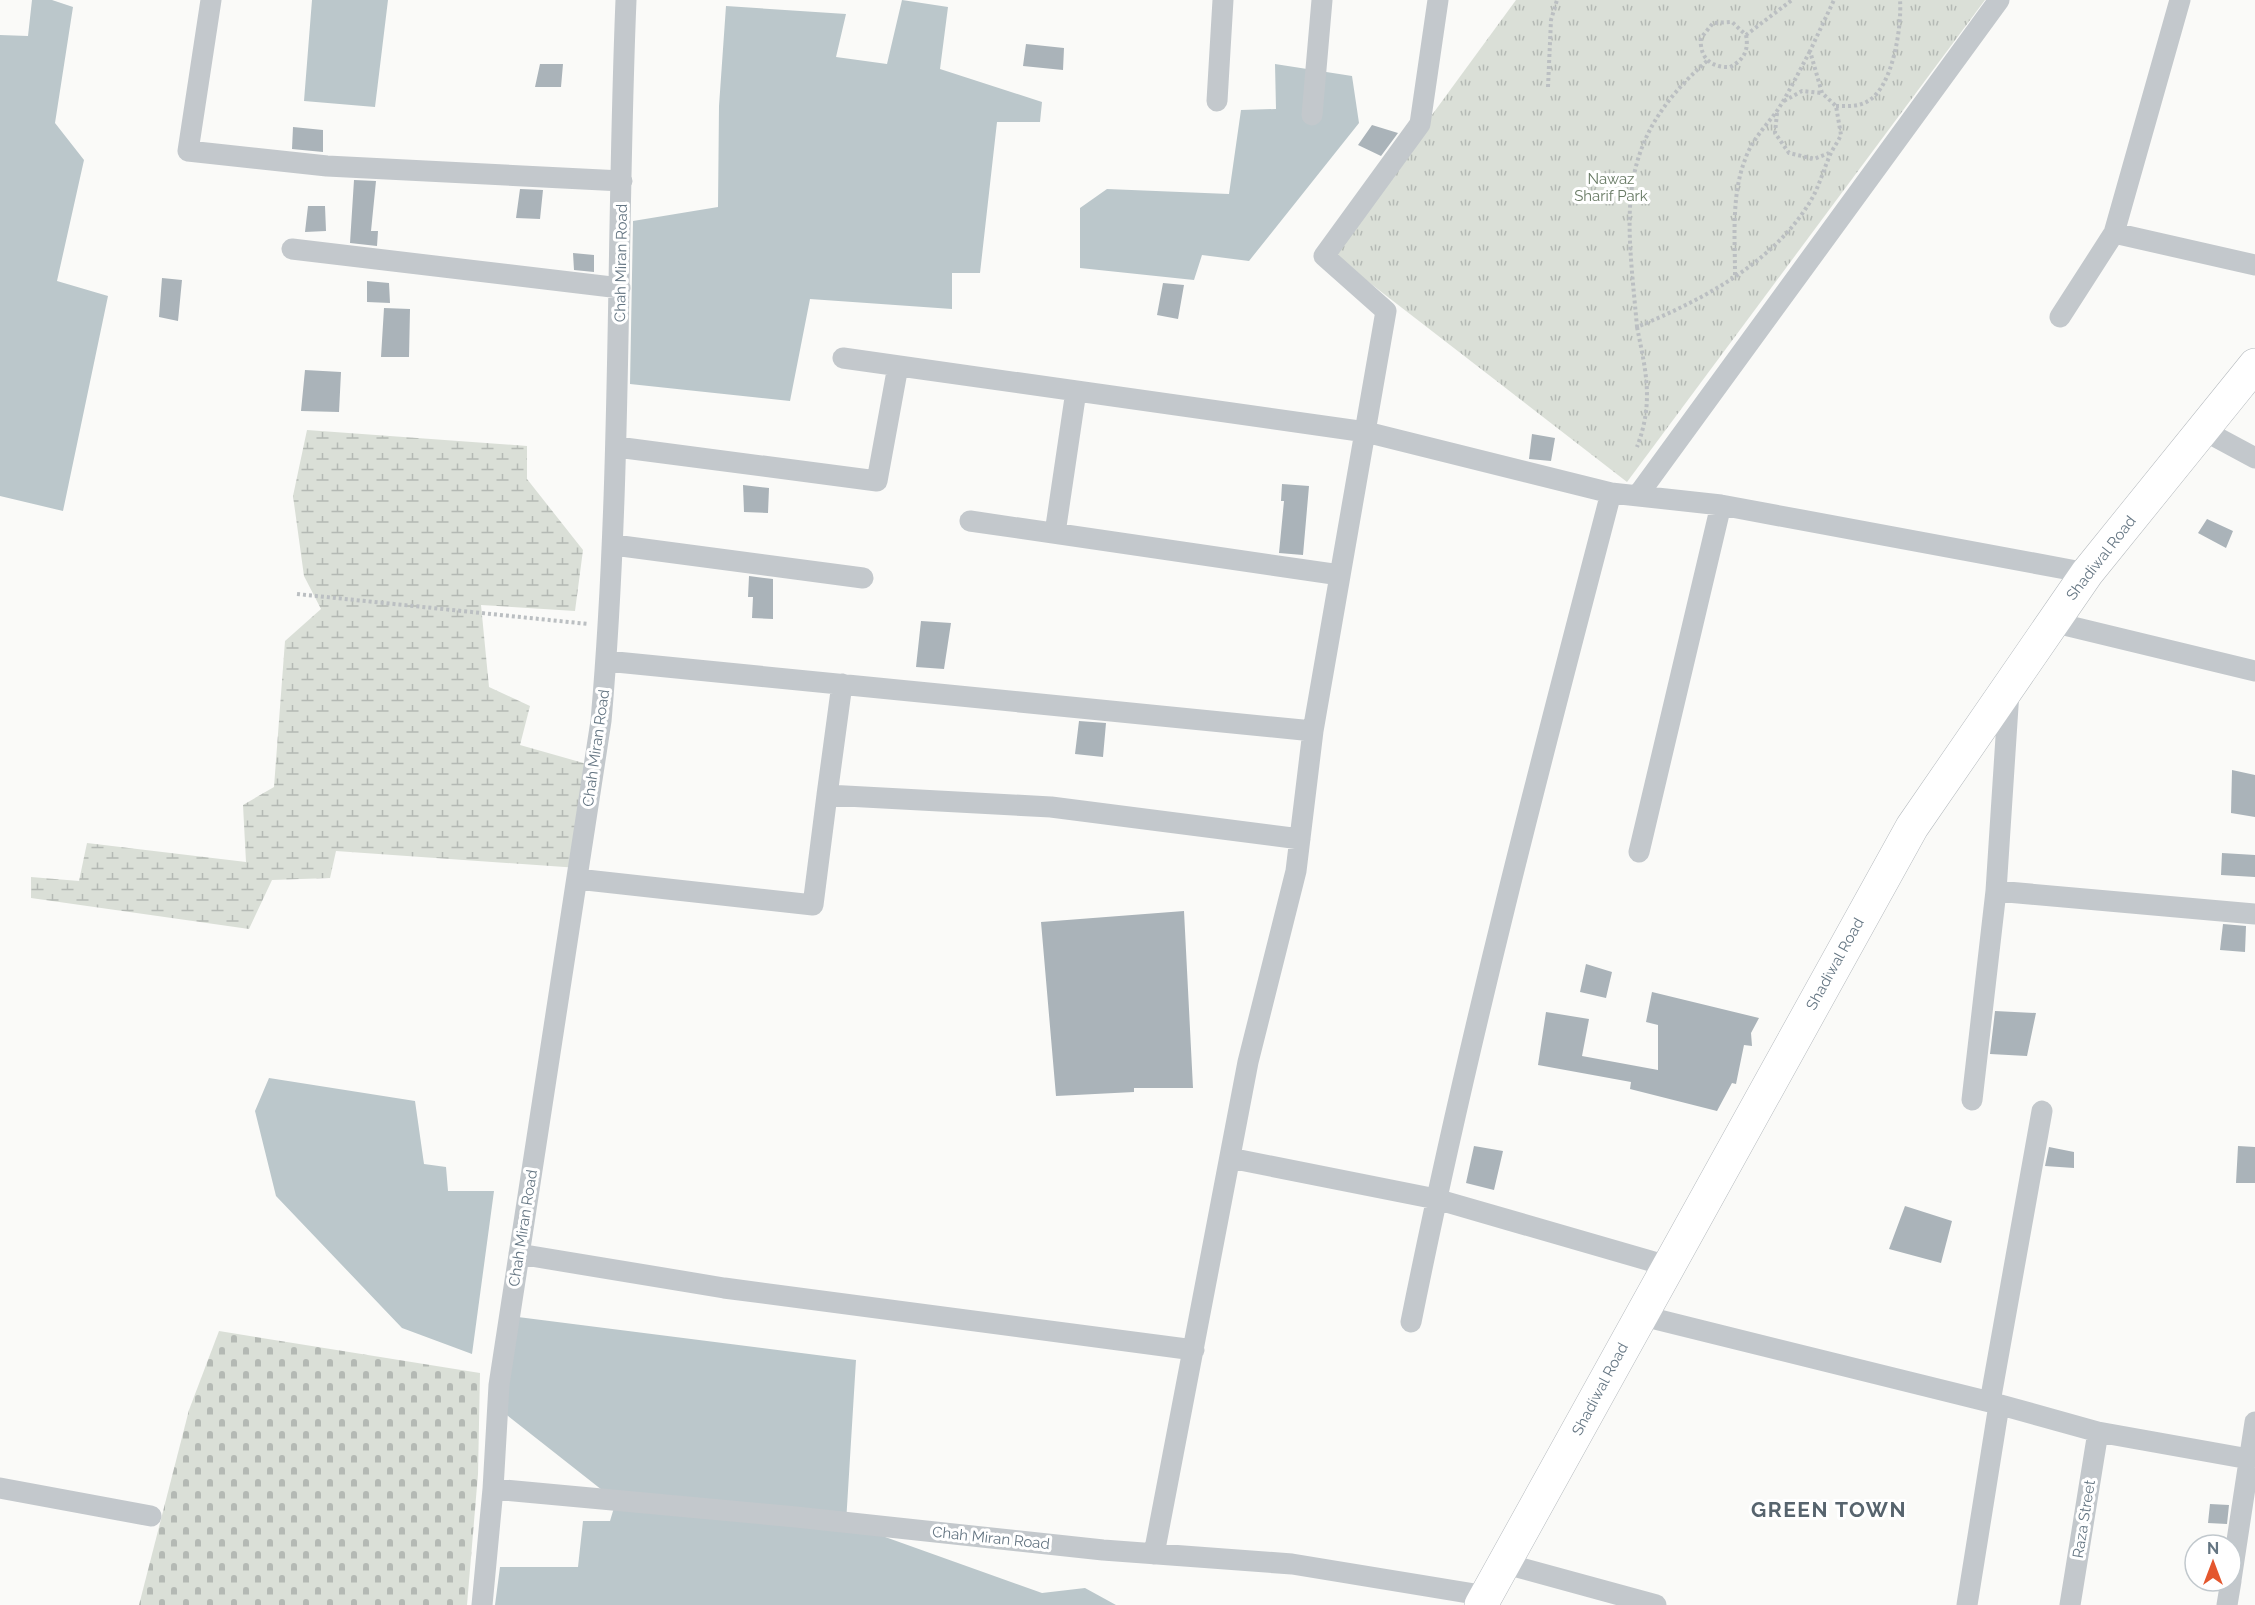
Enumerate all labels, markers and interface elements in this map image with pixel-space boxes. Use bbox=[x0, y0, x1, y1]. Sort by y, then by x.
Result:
park label: Nawaz Sharif Park bbox=[1574, 170, 1648, 205]
street label: Chah Miran Road bbox=[611, 204, 631, 322]
street label: Shadiwal Road bbox=[2062, 512, 2140, 604]
street label: Chah Miran Road bbox=[579, 688, 613, 808]
street label: Shadiwal Road bbox=[1802, 915, 1868, 1013]
street label: Chah Miran Road bbox=[505, 1168, 541, 1288]
street label: Shadiwal Road bbox=[1568, 1340, 1632, 1438]
street label: Raza Street bbox=[2069, 1479, 2099, 1559]
district label: GREEN TOWN bbox=[1751, 1497, 1907, 1522]
street label: Chah Miran Road bbox=[931, 1523, 1051, 1553]
north arrow bbox=[2183, 1533, 2243, 1593]
text: N bbox=[2207, 1539, 2219, 1558]

